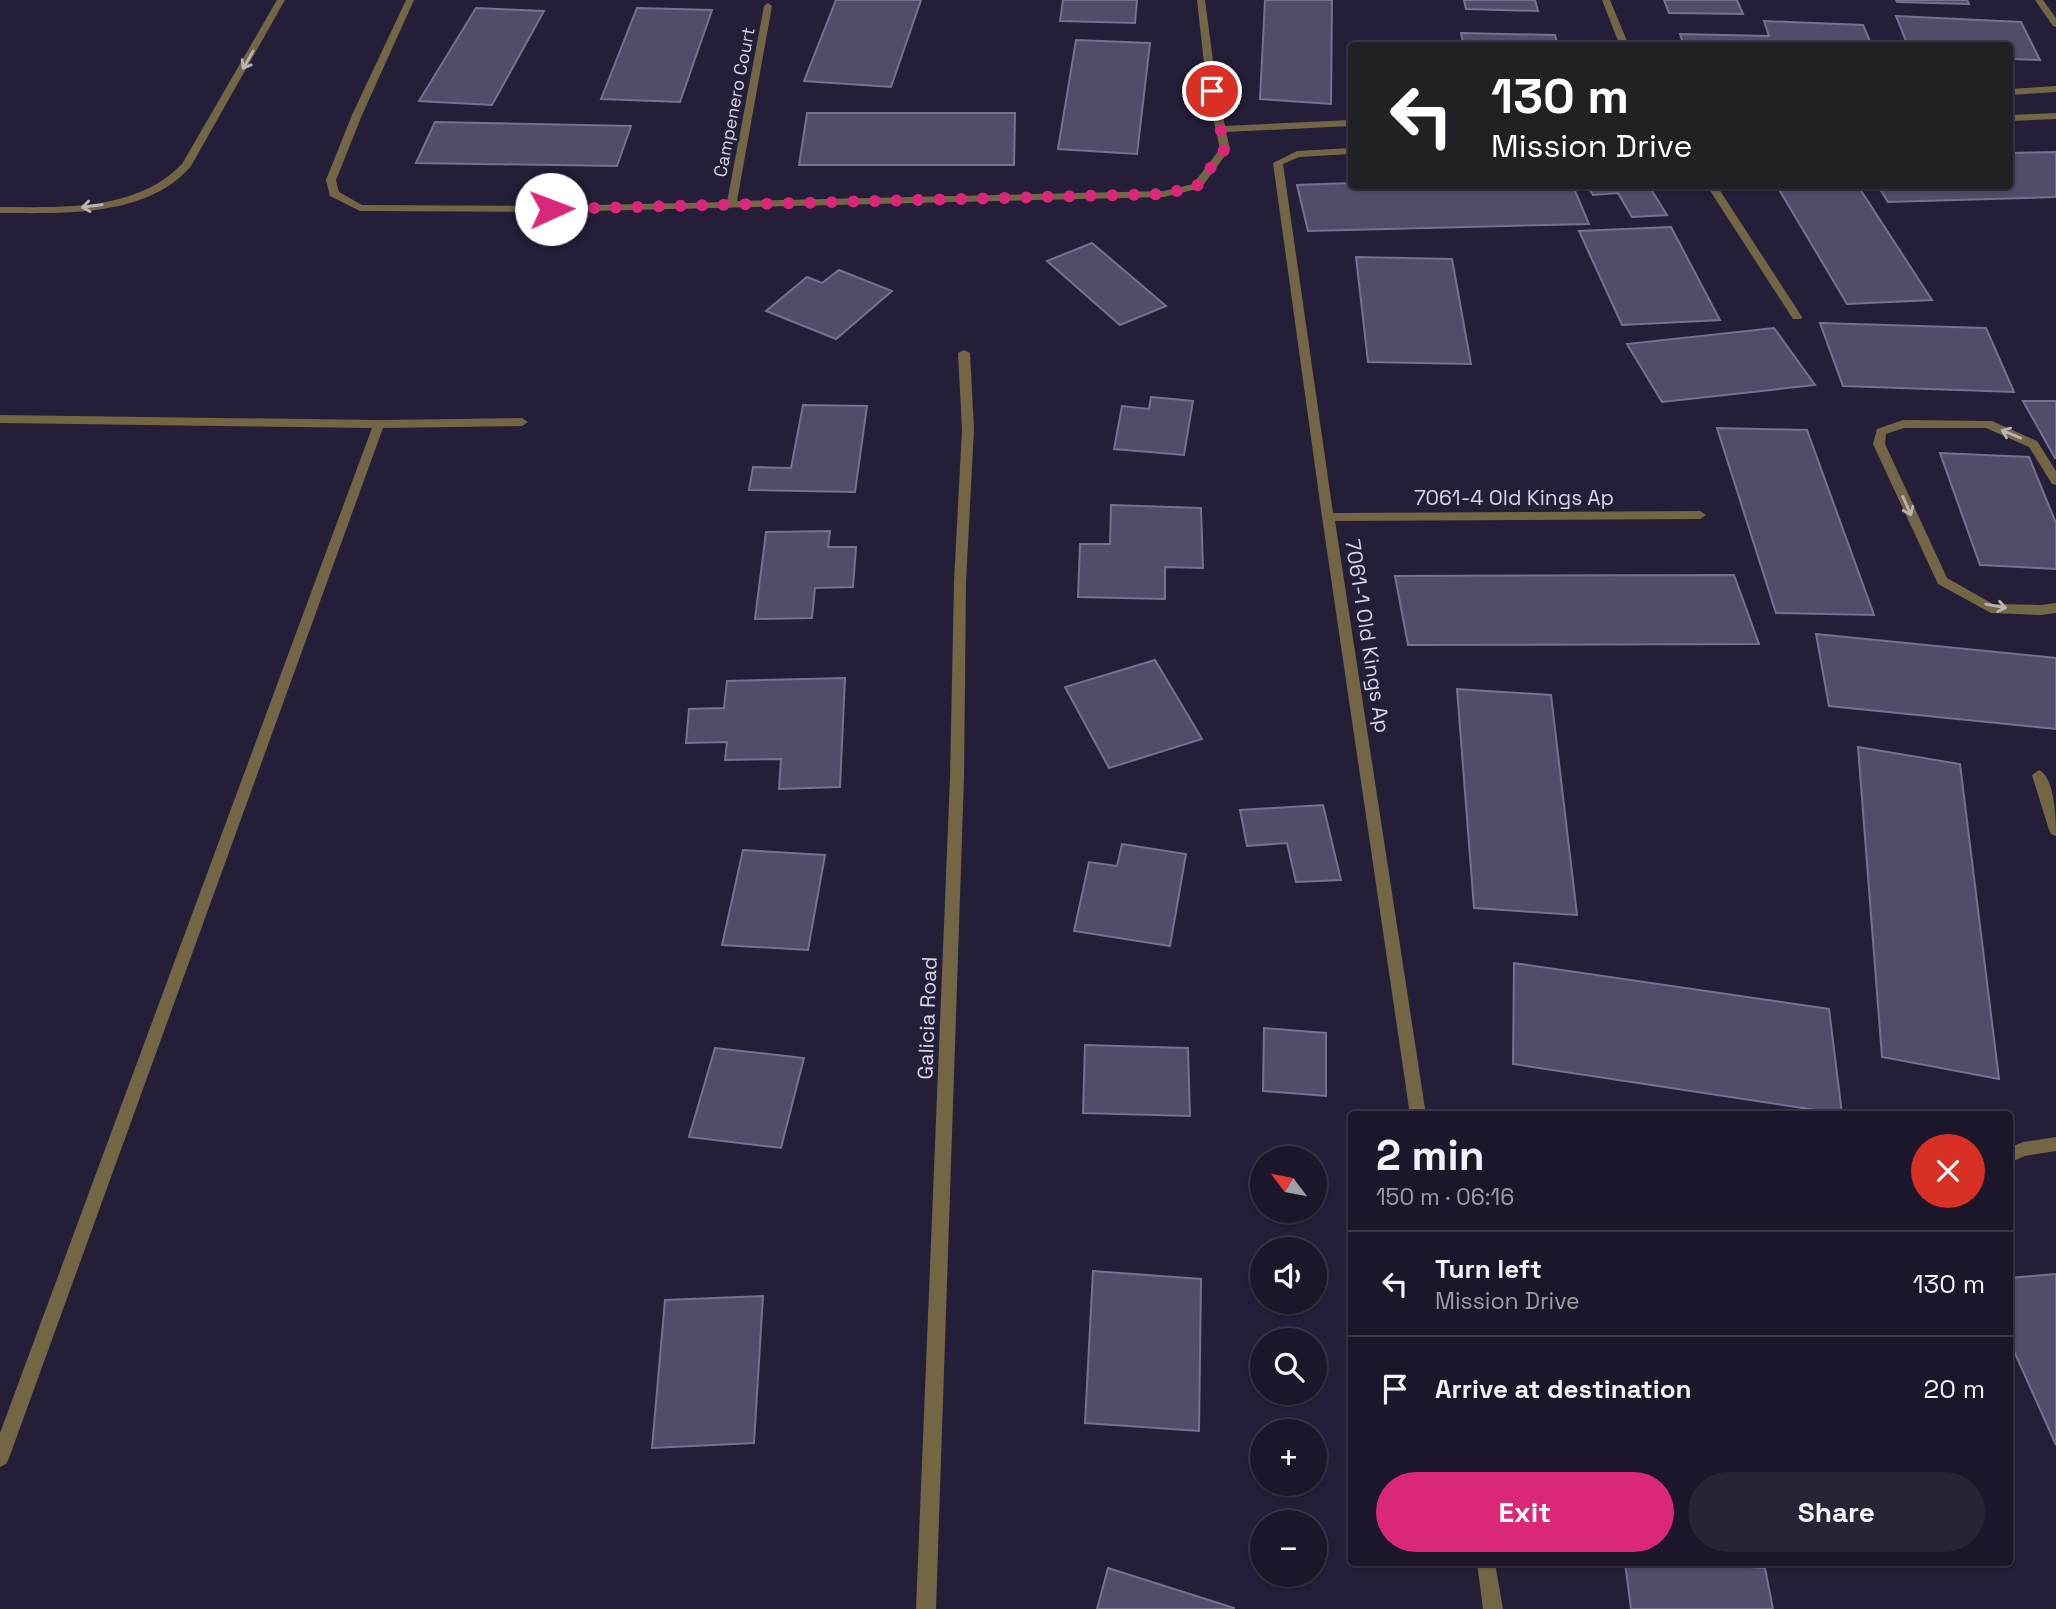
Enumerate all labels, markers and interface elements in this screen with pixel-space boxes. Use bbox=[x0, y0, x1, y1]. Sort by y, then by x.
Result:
street label: Campenero Court bbox=[708, 25, 760, 179]
one-way arrow bbox=[241, 49, 255, 69]
pin bbox=[1182, 61, 1242, 121]
text: 130 m bbox=[1491, 65, 1629, 127]
icon: left bbox=[1376, 70, 1467, 161]
icon: arrive bbox=[1193, 72, 1231, 110]
text: Mission Drive bbox=[1491, 126, 1692, 166]
position arrow bbox=[514, 172, 588, 246]
one-way arrow bbox=[81, 199, 104, 212]
one-way arrow bbox=[2001, 427, 2022, 440]
street label: 7061-4 Old Kings Ap bbox=[1414, 484, 1614, 511]
one-way arrow bbox=[1901, 495, 1914, 516]
street label: 7061-1 Old Kings Ap bbox=[1339, 537, 1397, 735]
one-way arrow bbox=[1984, 600, 2007, 613]
street label: Galicia Road bbox=[911, 956, 943, 1080]
text: 2 min bbox=[1376, 1129, 1485, 1182]
button: close bbox=[1911, 1134, 1985, 1208]
north arrow bbox=[1250, 1146, 1326, 1223]
map controls bbox=[1250, 1146, 1327, 1587]
text: 150 m · 06:16 bbox=[1376, 1182, 1514, 1212]
button: sound bbox=[1250, 1237, 1327, 1314]
text: Turn left bbox=[1435, 1252, 1542, 1286]
icon: left bbox=[1376, 1265, 1414, 1303]
text: 130 m bbox=[1913, 1267, 1985, 1301]
text: Mission Drive bbox=[1435, 1286, 1580, 1316]
button: search bbox=[1250, 1328, 1327, 1405]
icon: arrive bbox=[1376, 1370, 1414, 1408]
text: Arrive at destination bbox=[1435, 1372, 1692, 1406]
text: 20 m bbox=[1924, 1372, 1985, 1406]
button: + bbox=[1250, 1419, 1327, 1496]
button: Exit bbox=[1376, 1472, 1674, 1552]
button: Share bbox=[1688, 1472, 1985, 1552]
button: − bbox=[1250, 1510, 1327, 1587]

